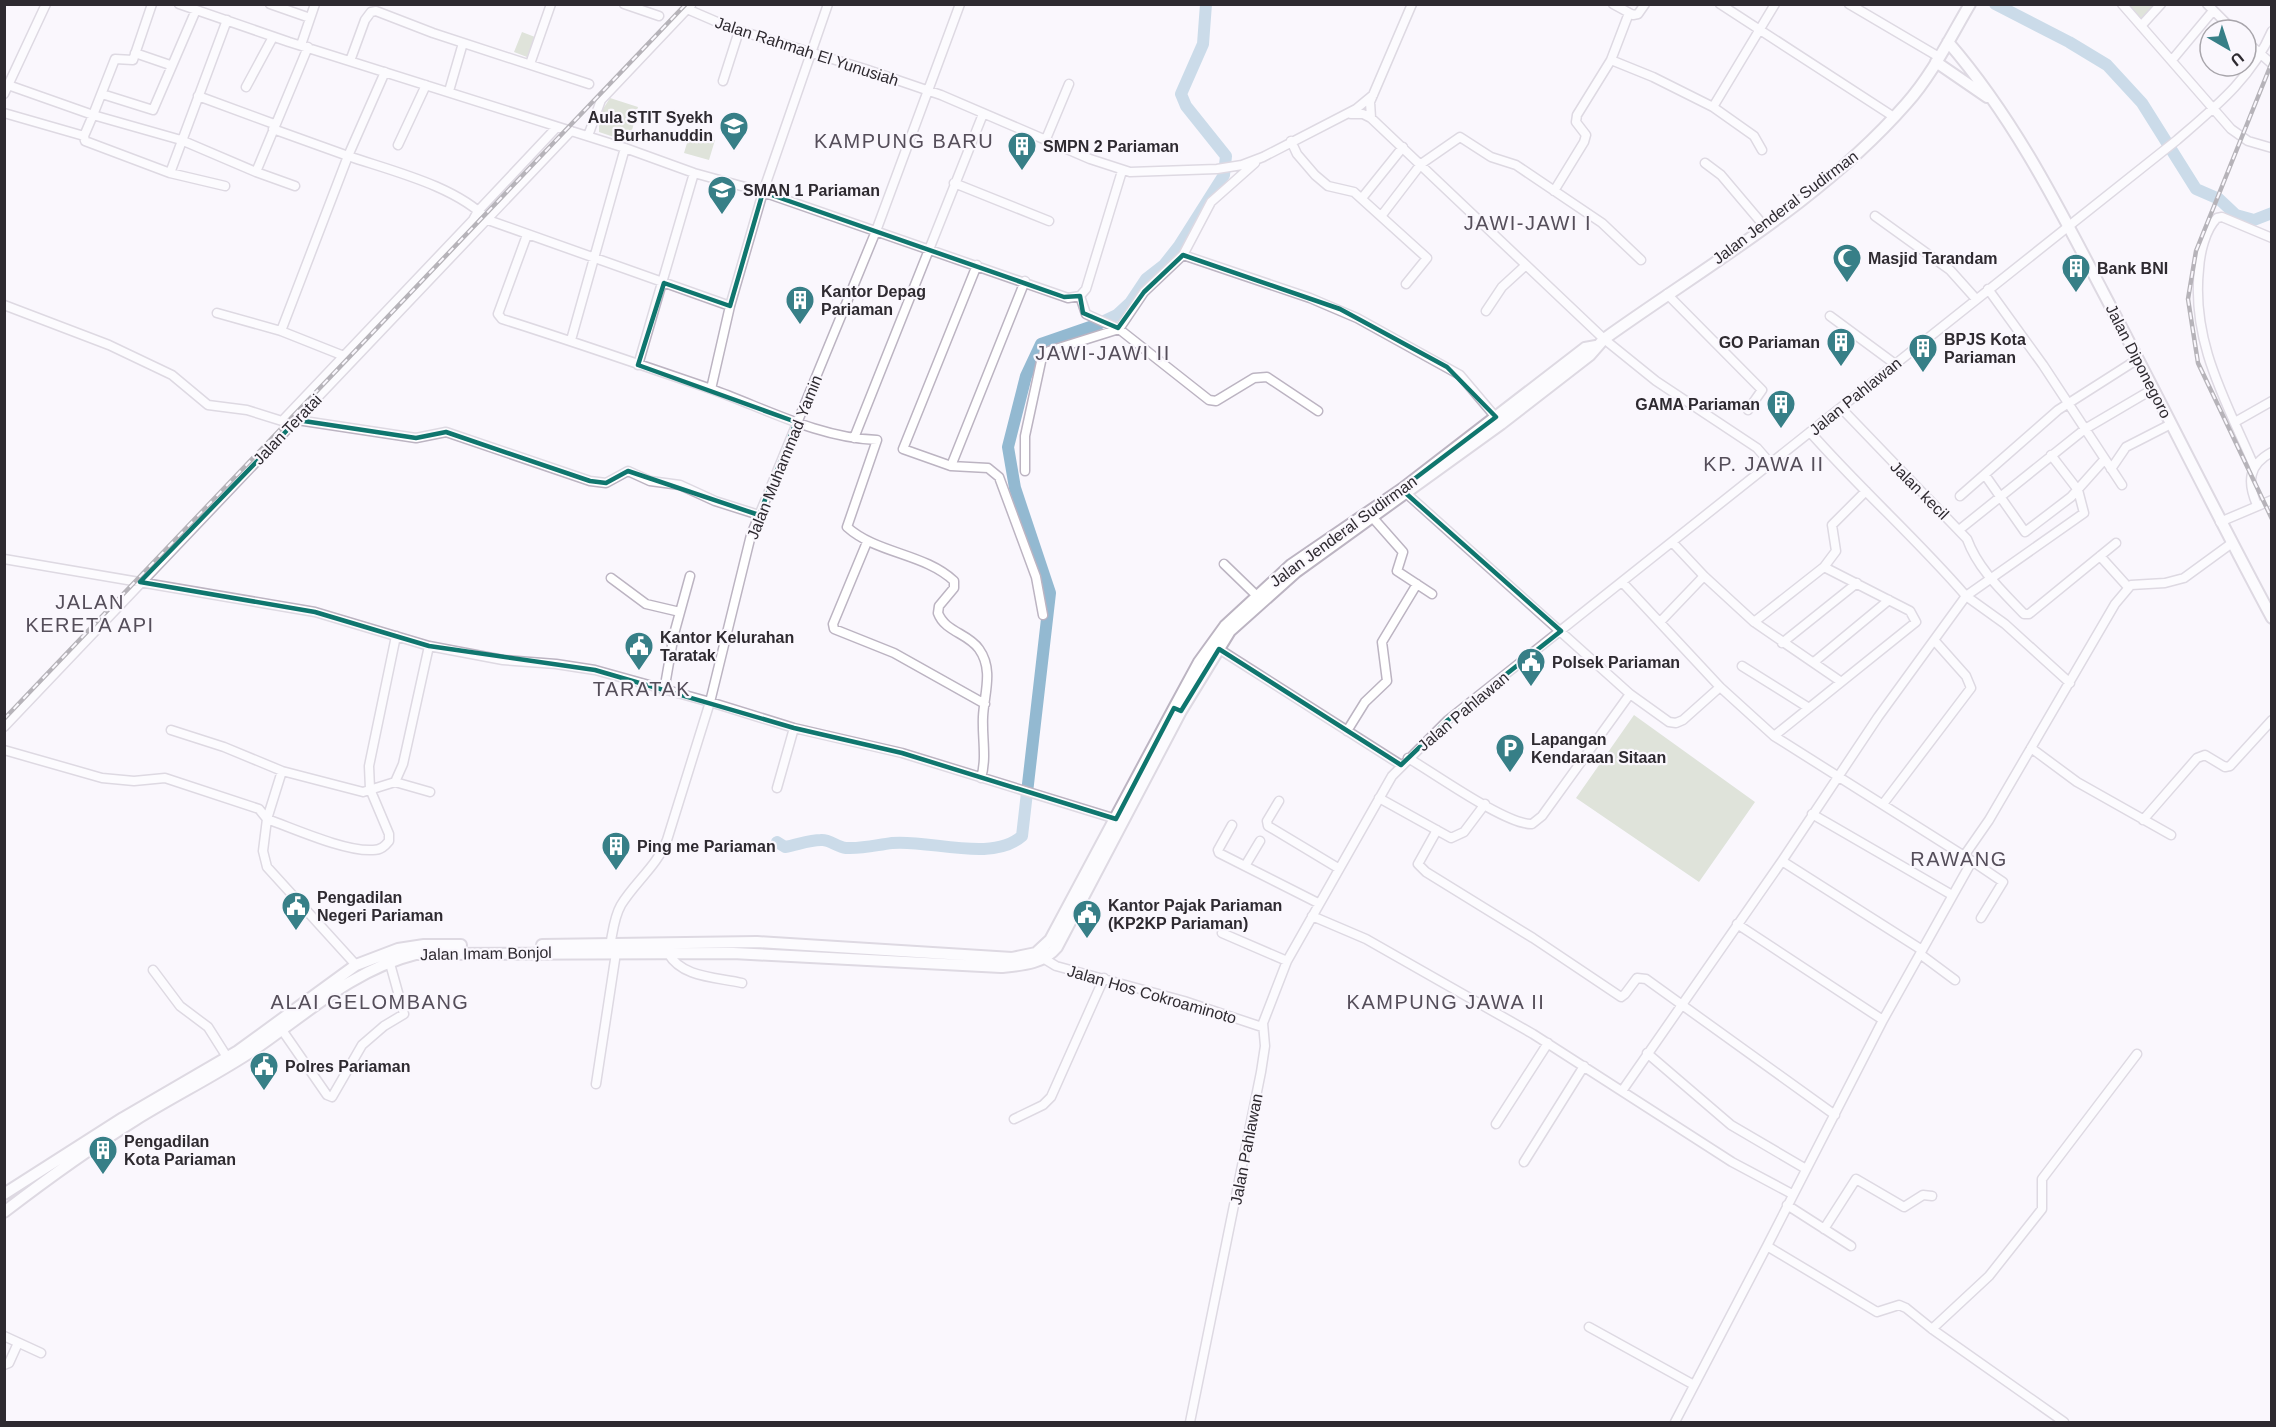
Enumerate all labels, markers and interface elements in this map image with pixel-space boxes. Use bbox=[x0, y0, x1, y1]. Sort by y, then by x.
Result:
street label: Jalan Rahmah El Yunusiah bbox=[713, 14, 901, 89]
north arrow bbox=[2198, 18, 2258, 78]
text: U bbox=[2227, 49, 2247, 70]
place label: Aula STIT Syekh Burhanuddin bbox=[588, 109, 713, 144]
school or university icon: Aula STIT Syekh Burhanuddin bbox=[718, 110, 750, 152]
district label: KAMPUNG BARU bbox=[814, 130, 994, 152]
building icon: SMPN 2 Pariaman bbox=[1006, 130, 1038, 172]
place label: SMPN 2 Pariaman bbox=[1043, 138, 1179, 155]
street label: Jalan Jenderal Sudirman bbox=[1710, 147, 1861, 267]
school or university icon: SMAN 1 Pariaman bbox=[706, 174, 738, 216]
place label: SMAN 1 Pariaman bbox=[743, 182, 880, 199]
district label: JAWI-JAWI I bbox=[1464, 212, 1592, 234]
mosque icon: Masjid Tarandam bbox=[1831, 242, 1863, 284]
place label: Masjid Tarandam bbox=[1868, 250, 1998, 267]
building icon: Bank BNI bbox=[2060, 252, 2092, 294]
place label: Bank BNI bbox=[2097, 260, 2168, 277]
place label: Kantor Depag Pariaman bbox=[821, 283, 926, 318]
building icon: Kantor Depag Pariaman bbox=[784, 284, 816, 326]
street label: Jalan Diponegoro bbox=[2103, 301, 2175, 421]
building icon: GO Pariaman bbox=[1825, 326, 1857, 368]
place label: BPJS Kota Pariaman bbox=[1944, 331, 2026, 366]
building icon: BPJS Kota Pariaman bbox=[1907, 332, 1939, 374]
place label: GO Pariaman bbox=[1719, 334, 1820, 351]
district label: JAWI-JAWI II bbox=[1035, 342, 1171, 364]
street label: Jalan Pahlawan bbox=[1806, 354, 1905, 439]
street label: Jalan Muhammad Yamin bbox=[744, 373, 825, 542]
building icon: GAMA Pariaman bbox=[1765, 388, 1797, 430]
street label: Jalan Teratai bbox=[250, 391, 325, 468]
place label: GAMA Pariaman bbox=[1635, 396, 1760, 413]
district label: KP. JAWA II bbox=[1703, 453, 1825, 475]
street label: Jalan kecil bbox=[1887, 458, 1952, 523]
street label: Jalan Jenderal Sudirman bbox=[1267, 473, 1420, 590]
district label: JALAN KERETA API bbox=[25, 591, 155, 636]
place label: Kantor Kelurahan Taratak bbox=[660, 629, 794, 664]
public building icon: Kantor Kelurahan Taratak bbox=[623, 630, 655, 672]
public building icon: Polsek Pariaman bbox=[1515, 646, 1547, 688]
place label: Polsek Pariaman bbox=[1552, 654, 1680, 671]
street label: Jalan Pahlawan bbox=[1415, 669, 1512, 754]
district label: TARATAK bbox=[593, 678, 691, 700]
place label: Lapangan Kendaraan Sitaan bbox=[1531, 731, 1666, 766]
parking icon: Lapangan Kendaraan Sitaan bbox=[1494, 732, 1526, 774]
building icon: Ping me Pariaman bbox=[600, 830, 632, 872]
place label: Ping me Pariaman bbox=[637, 838, 776, 855]
district label: RAWANG bbox=[1910, 848, 2008, 870]
place label: Pengadilan Negeri Pariaman bbox=[317, 889, 443, 924]
public building icon: Pengadilan Negeri Pariaman bbox=[280, 890, 312, 932]
place label: Kantor Pajak Pariaman (KP2KP Pariaman) bbox=[1108, 897, 1282, 932]
public building icon: Kantor Pajak Pariaman (KP2KP Pariaman) bbox=[1071, 898, 1103, 940]
street label: Jalan Imam Bonjol bbox=[420, 944, 552, 963]
street label: Jalan Hos Cokroaminoto bbox=[1065, 962, 1239, 1027]
district label: ALAI GELOMBANG bbox=[271, 991, 469, 1013]
district label: KAMPUNG JAWA II bbox=[1347, 991, 1545, 1013]
public building icon: Polres Pariaman bbox=[248, 1050, 280, 1092]
place label: Polres Pariaman bbox=[285, 1058, 410, 1075]
street label: Jalan Pahlawan bbox=[1227, 1092, 1266, 1206]
place label: Pengadilan Kota Pariaman bbox=[124, 1133, 236, 1168]
building icon: Pengadilan Kota Pariaman bbox=[87, 1134, 119, 1176]

